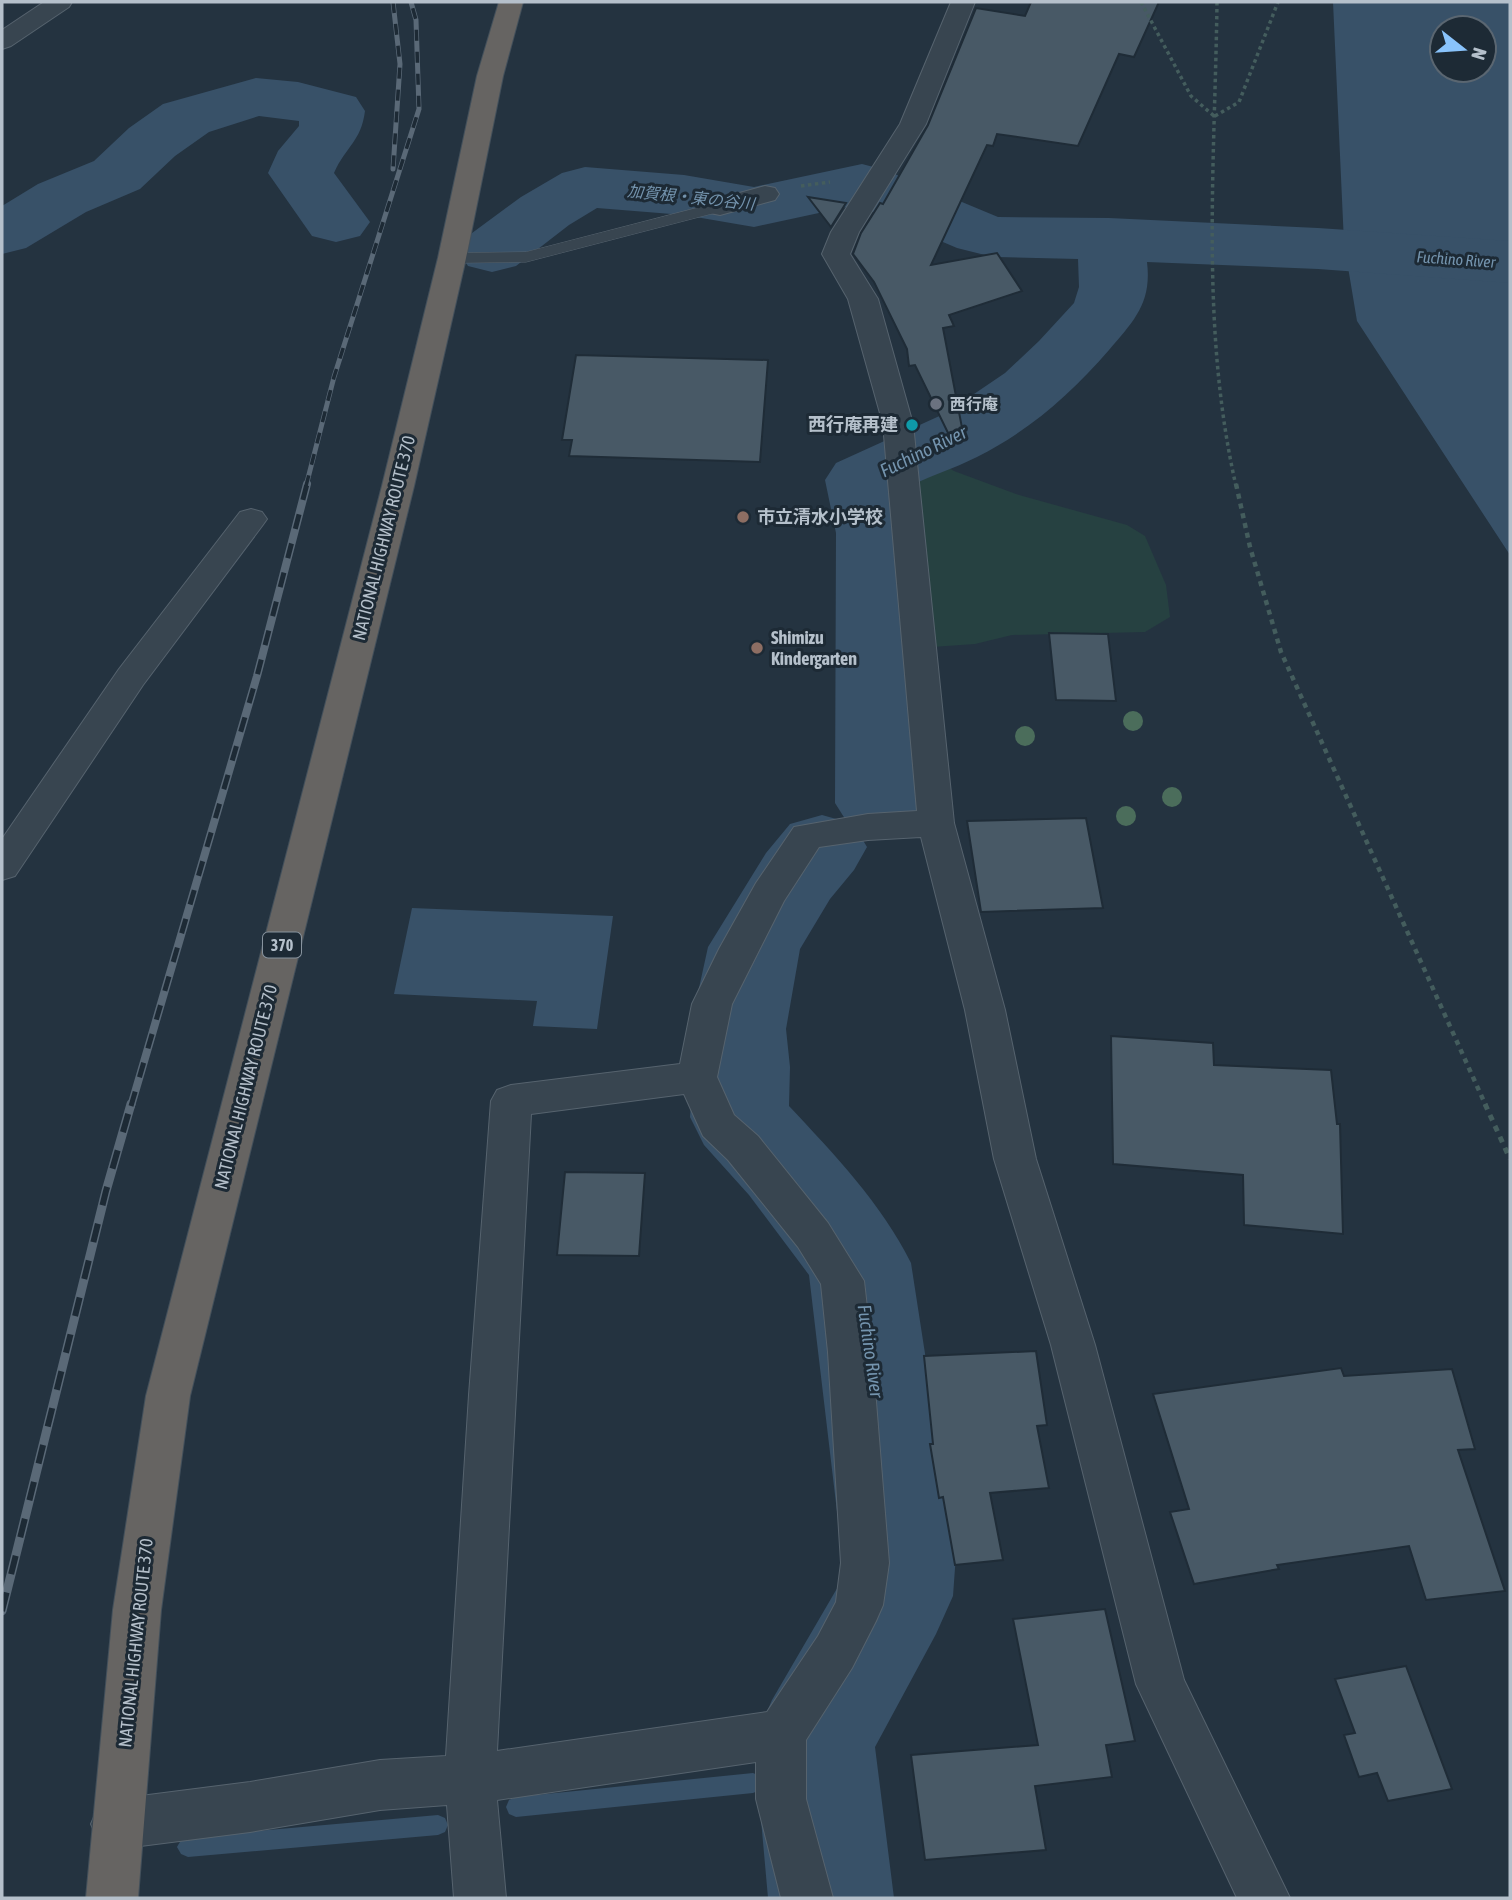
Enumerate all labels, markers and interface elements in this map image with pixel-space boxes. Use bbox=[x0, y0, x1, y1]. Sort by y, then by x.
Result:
north arrow bbox=[1428, 14, 1498, 84]
text: N bbox=[1467, 45, 1491, 63]
water label: 加賀根・東の谷川 bbox=[626, 181, 758, 213]
water label: Fuchino River bbox=[1416, 247, 1497, 271]
place label: 西行庵 bbox=[950, 395, 998, 413]
marker: 西行庵 bbox=[928, 396, 944, 412]
place label: 西行庵再建 bbox=[808, 414, 898, 435]
marker: 西行庵再建 bbox=[904, 417, 920, 433]
water label: Fuchino River bbox=[876, 420, 971, 481]
street label: NATIONAL HIGHWAY ROUTE 370 bbox=[348, 433, 419, 642]
place label: 市立清水小学校 bbox=[757, 506, 883, 527]
marker: 市立清水小学校 bbox=[735, 509, 751, 525]
place label: Shimizu Kindergarten bbox=[771, 627, 857, 669]
marker: Shimizu Kindergarten bbox=[749, 640, 765, 656]
road number: 370 bbox=[263, 932, 301, 958]
street label: NATIONAL HIGHWAY ROUTE 370 bbox=[210, 982, 281, 1191]
water label: Fuchino River bbox=[854, 1303, 889, 1400]
street label: NATIONAL HIGHWAY ROUTE 370 bbox=[114, 1537, 157, 1749]

